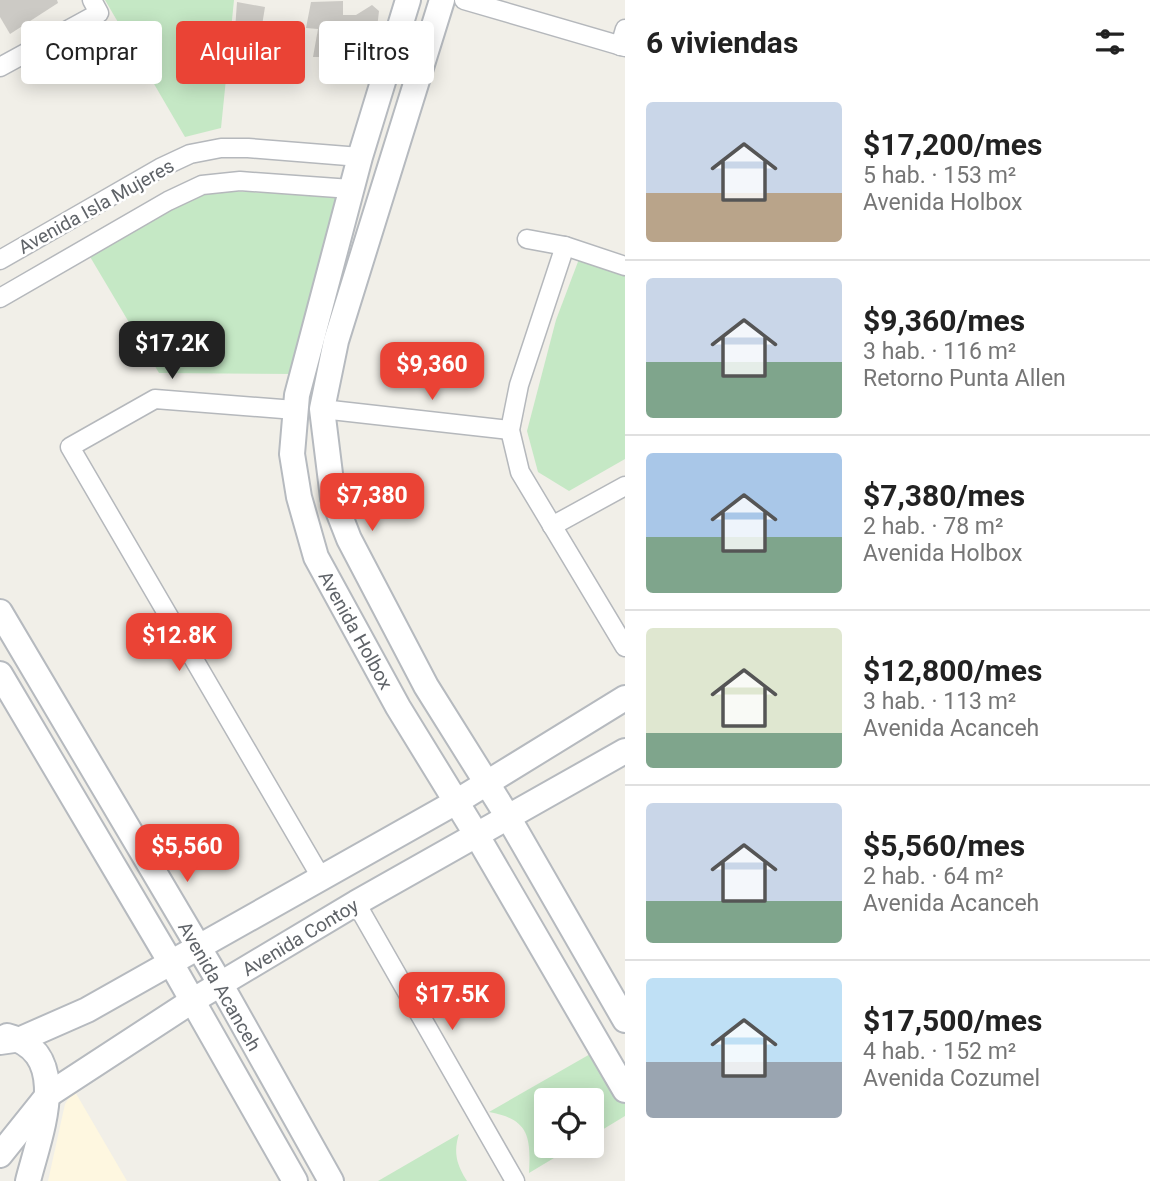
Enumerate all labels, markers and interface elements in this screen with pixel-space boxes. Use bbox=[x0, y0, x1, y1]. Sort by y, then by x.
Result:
chip: Comprar bbox=[21, 21, 162, 84]
chip: Alquilar bbox=[176, 21, 305, 84]
chip: Filtros bbox=[319, 21, 434, 84]
icon: filters bbox=[1091, 23, 1129, 61]
text: 6 viviendas bbox=[646, 25, 798, 60]
text: $17,200/mes bbox=[863, 127, 1042, 162]
icon: home bbox=[702, 130, 786, 214]
street label: Avenida Isla Mujeres bbox=[14, 154, 178, 259]
text: 5 hab. · 153 m² bbox=[863, 162, 1016, 189]
text: Avenida Holbox bbox=[863, 189, 1022, 216]
text: $9,360/mes bbox=[863, 303, 1025, 338]
icon: home bbox=[702, 306, 786, 390]
pin: $17.2K bbox=[115, 322, 229, 381]
text: $17.2K bbox=[135, 330, 209, 357]
text: 3 hab. · 116 m² bbox=[863, 338, 1016, 365]
pin: $9,360 bbox=[375, 342, 489, 402]
text: $9,360 bbox=[396, 351, 468, 378]
text: Retorno Punta Allen bbox=[863, 365, 1066, 392]
pin: $7,380 bbox=[315, 474, 429, 533]
text: $7,380/mes bbox=[863, 478, 1025, 513]
icon: home bbox=[702, 481, 786, 565]
text: $7,380 bbox=[336, 482, 408, 509]
text: 2 hab. · 78 m² bbox=[863, 513, 1003, 540]
text: Avenida Holbox bbox=[863, 540, 1022, 567]
street label: Avenida Holbox bbox=[314, 567, 398, 694]
pin: $12.8K bbox=[122, 614, 236, 673]
text: $12.8K bbox=[142, 622, 216, 649]
text: $12,800/mes bbox=[863, 653, 1042, 688]
icon: home bbox=[702, 656, 786, 740]
text: 3 hab. · 113 m² bbox=[863, 688, 1016, 715]
text: Avenida Acanceh bbox=[863, 715, 1039, 742]
pin: $5,560 bbox=[130, 824, 244, 884]
text: $5,560/mes bbox=[863, 828, 1025, 863]
icon: home bbox=[702, 831, 786, 915]
text: $5,560 bbox=[151, 833, 223, 860]
text: 2 hab. · 64 m² bbox=[863, 863, 1003, 890]
text: Avenida Acanceh bbox=[863, 890, 1039, 917]
street label: Avenida Contoy bbox=[238, 894, 362, 981]
street label: Avenida Acanceh bbox=[173, 917, 266, 1055]
pin: $17.5K bbox=[395, 972, 509, 1032]
text: $17.5K bbox=[415, 981, 489, 1008]
text: $17,500/mes bbox=[863, 1003, 1042, 1038]
icon: home bbox=[702, 1006, 786, 1090]
text: 4 hab. · 152 m² bbox=[863, 1038, 1016, 1065]
text: Avenida Cozumel bbox=[863, 1065, 1040, 1092]
map controls bbox=[534, 1088, 604, 1158]
button: locate bbox=[534, 1088, 604, 1158]

